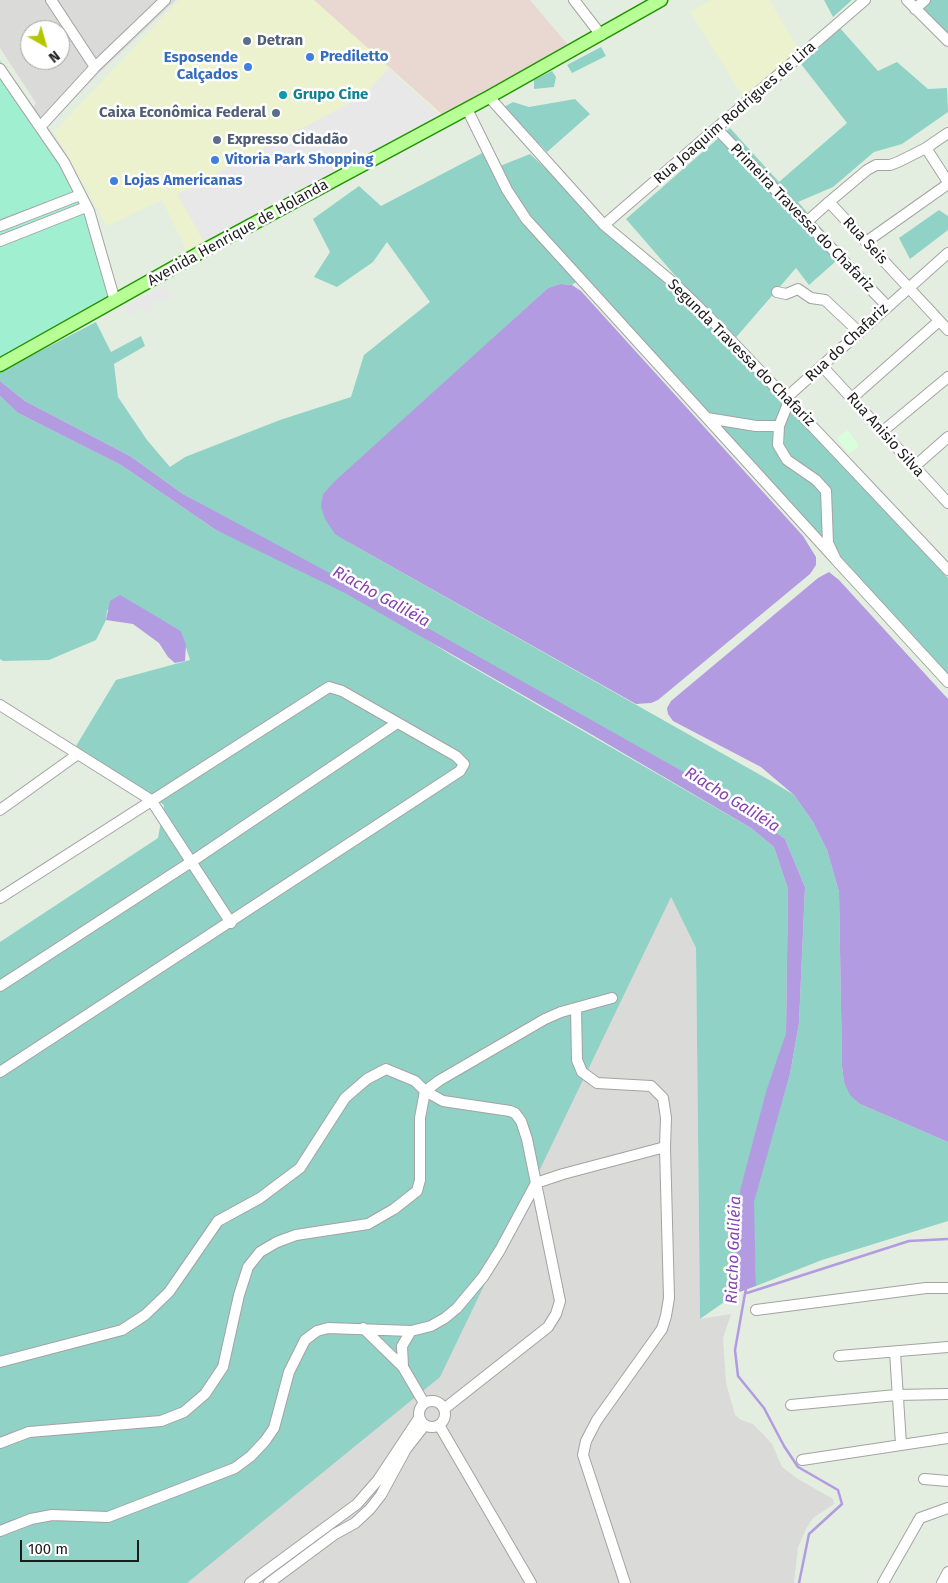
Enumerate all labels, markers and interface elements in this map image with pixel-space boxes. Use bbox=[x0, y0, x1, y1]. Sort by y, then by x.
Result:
north arrow bbox=[20, 20, 70, 70]
place label: Detran bbox=[257, 32, 303, 50]
marker: Detran bbox=[241, 35, 253, 47]
street label: Rua Joaquim Rodrigues de Lira bbox=[650, 38, 820, 188]
text: N bbox=[45, 47, 63, 66]
place label: Prediletto bbox=[320, 48, 389, 66]
place label: Esposende Calçados bbox=[164, 49, 238, 84]
marker: Prediletto bbox=[304, 51, 316, 63]
marker: Esposende Calçados bbox=[242, 61, 254, 73]
place label: Grupo Cine bbox=[293, 86, 368, 104]
marker: Grupo Cine bbox=[277, 89, 289, 101]
place label: Caixa Econômica Federal bbox=[99, 104, 266, 122]
marker: Caixa Econômica Federal bbox=[270, 107, 282, 119]
place label: Expresso Cidadão bbox=[227, 131, 348, 149]
marker: Expresso Cidadão bbox=[211, 134, 223, 146]
street label: Primeira Travessa do Chafariz bbox=[726, 140, 878, 296]
place label: Vitoria Park Shopping bbox=[225, 151, 373, 169]
marker: Vitoria Park Shopping bbox=[209, 154, 221, 166]
place label: Lojas Americanas bbox=[124, 172, 242, 190]
marker: Lojas Americanas bbox=[108, 175, 120, 187]
street label: Avenida Henrique de Holanda bbox=[145, 176, 331, 290]
street label: Rua Seis bbox=[839, 214, 891, 268]
street label: Segunda Travessa do Chafariz bbox=[664, 276, 818, 430]
street label: Rua do Chafariz bbox=[802, 300, 892, 386]
street label: Rua Anisio Silva bbox=[842, 389, 928, 481]
water label: Riacho Galiléia bbox=[329, 562, 433, 632]
water label: Riacho Galiléia bbox=[681, 763, 783, 837]
water label: Riacho Galiléia bbox=[723, 1196, 745, 1304]
scale bar bbox=[22, 1530, 141, 1562]
text: 100 m bbox=[28, 1540, 68, 1558]

